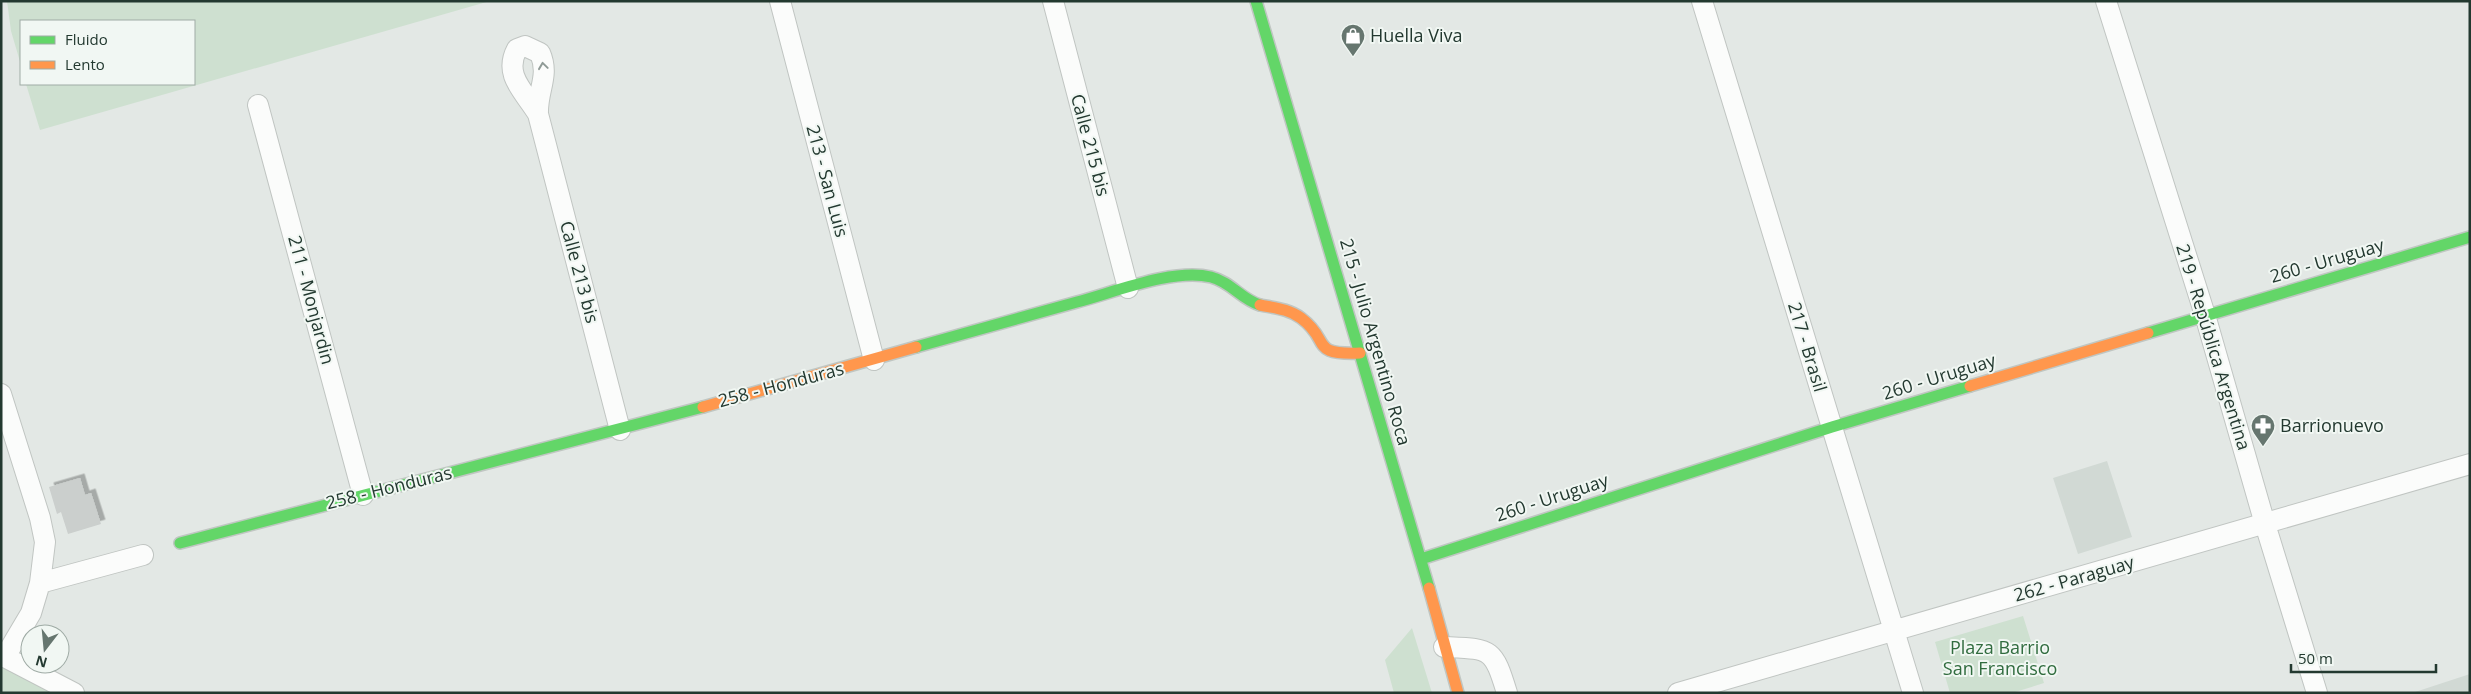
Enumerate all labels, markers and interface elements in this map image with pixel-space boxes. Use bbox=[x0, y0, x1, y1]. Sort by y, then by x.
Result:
legend bbox=[20, 20, 195, 85]
shop icon: Huella Viva bbox=[1340, 23, 1366, 57]
place label: Huella Viva bbox=[1370, 23, 1462, 47]
text: Fluido bbox=[65, 29, 108, 49]
text: Lento bbox=[65, 54, 105, 74]
one-way arrow bbox=[538, 62, 549, 70]
street label: Calle 215 bis bbox=[1066, 91, 1116, 199]
street label: 213 - San Luis bbox=[801, 122, 854, 239]
street label: Calle 213 bis bbox=[555, 218, 605, 326]
street label: 260 - Uruguay bbox=[2267, 232, 2387, 288]
street label: 211 - Monjardin bbox=[283, 233, 341, 367]
street label: 215 - Julio Argentino Roca bbox=[1335, 235, 1417, 448]
street label: 219 - República Argentina bbox=[2171, 241, 2257, 453]
street label: 217 - Brasil bbox=[1783, 299, 1833, 395]
street label: 260 - Uruguay bbox=[1879, 347, 1999, 405]
street label: 258 - Honduras bbox=[715, 356, 846, 412]
pharmacy icon: Barrionuevo bbox=[2250, 413, 2276, 447]
place label: Barrionuevo bbox=[2280, 413, 2384, 437]
street label: 258 - Honduras bbox=[323, 460, 454, 514]
street label: 260 - Uruguay bbox=[1492, 467, 1612, 527]
street label: 262 - Paraguay bbox=[2011, 549, 2138, 607]
north arrow bbox=[20, 624, 70, 674]
park label: Plaza Barrio San Francisco bbox=[1943, 635, 2057, 680]
scale bar bbox=[2291, 642, 2436, 674]
text: 50 m bbox=[2298, 648, 2333, 668]
text: N bbox=[33, 651, 49, 673]

